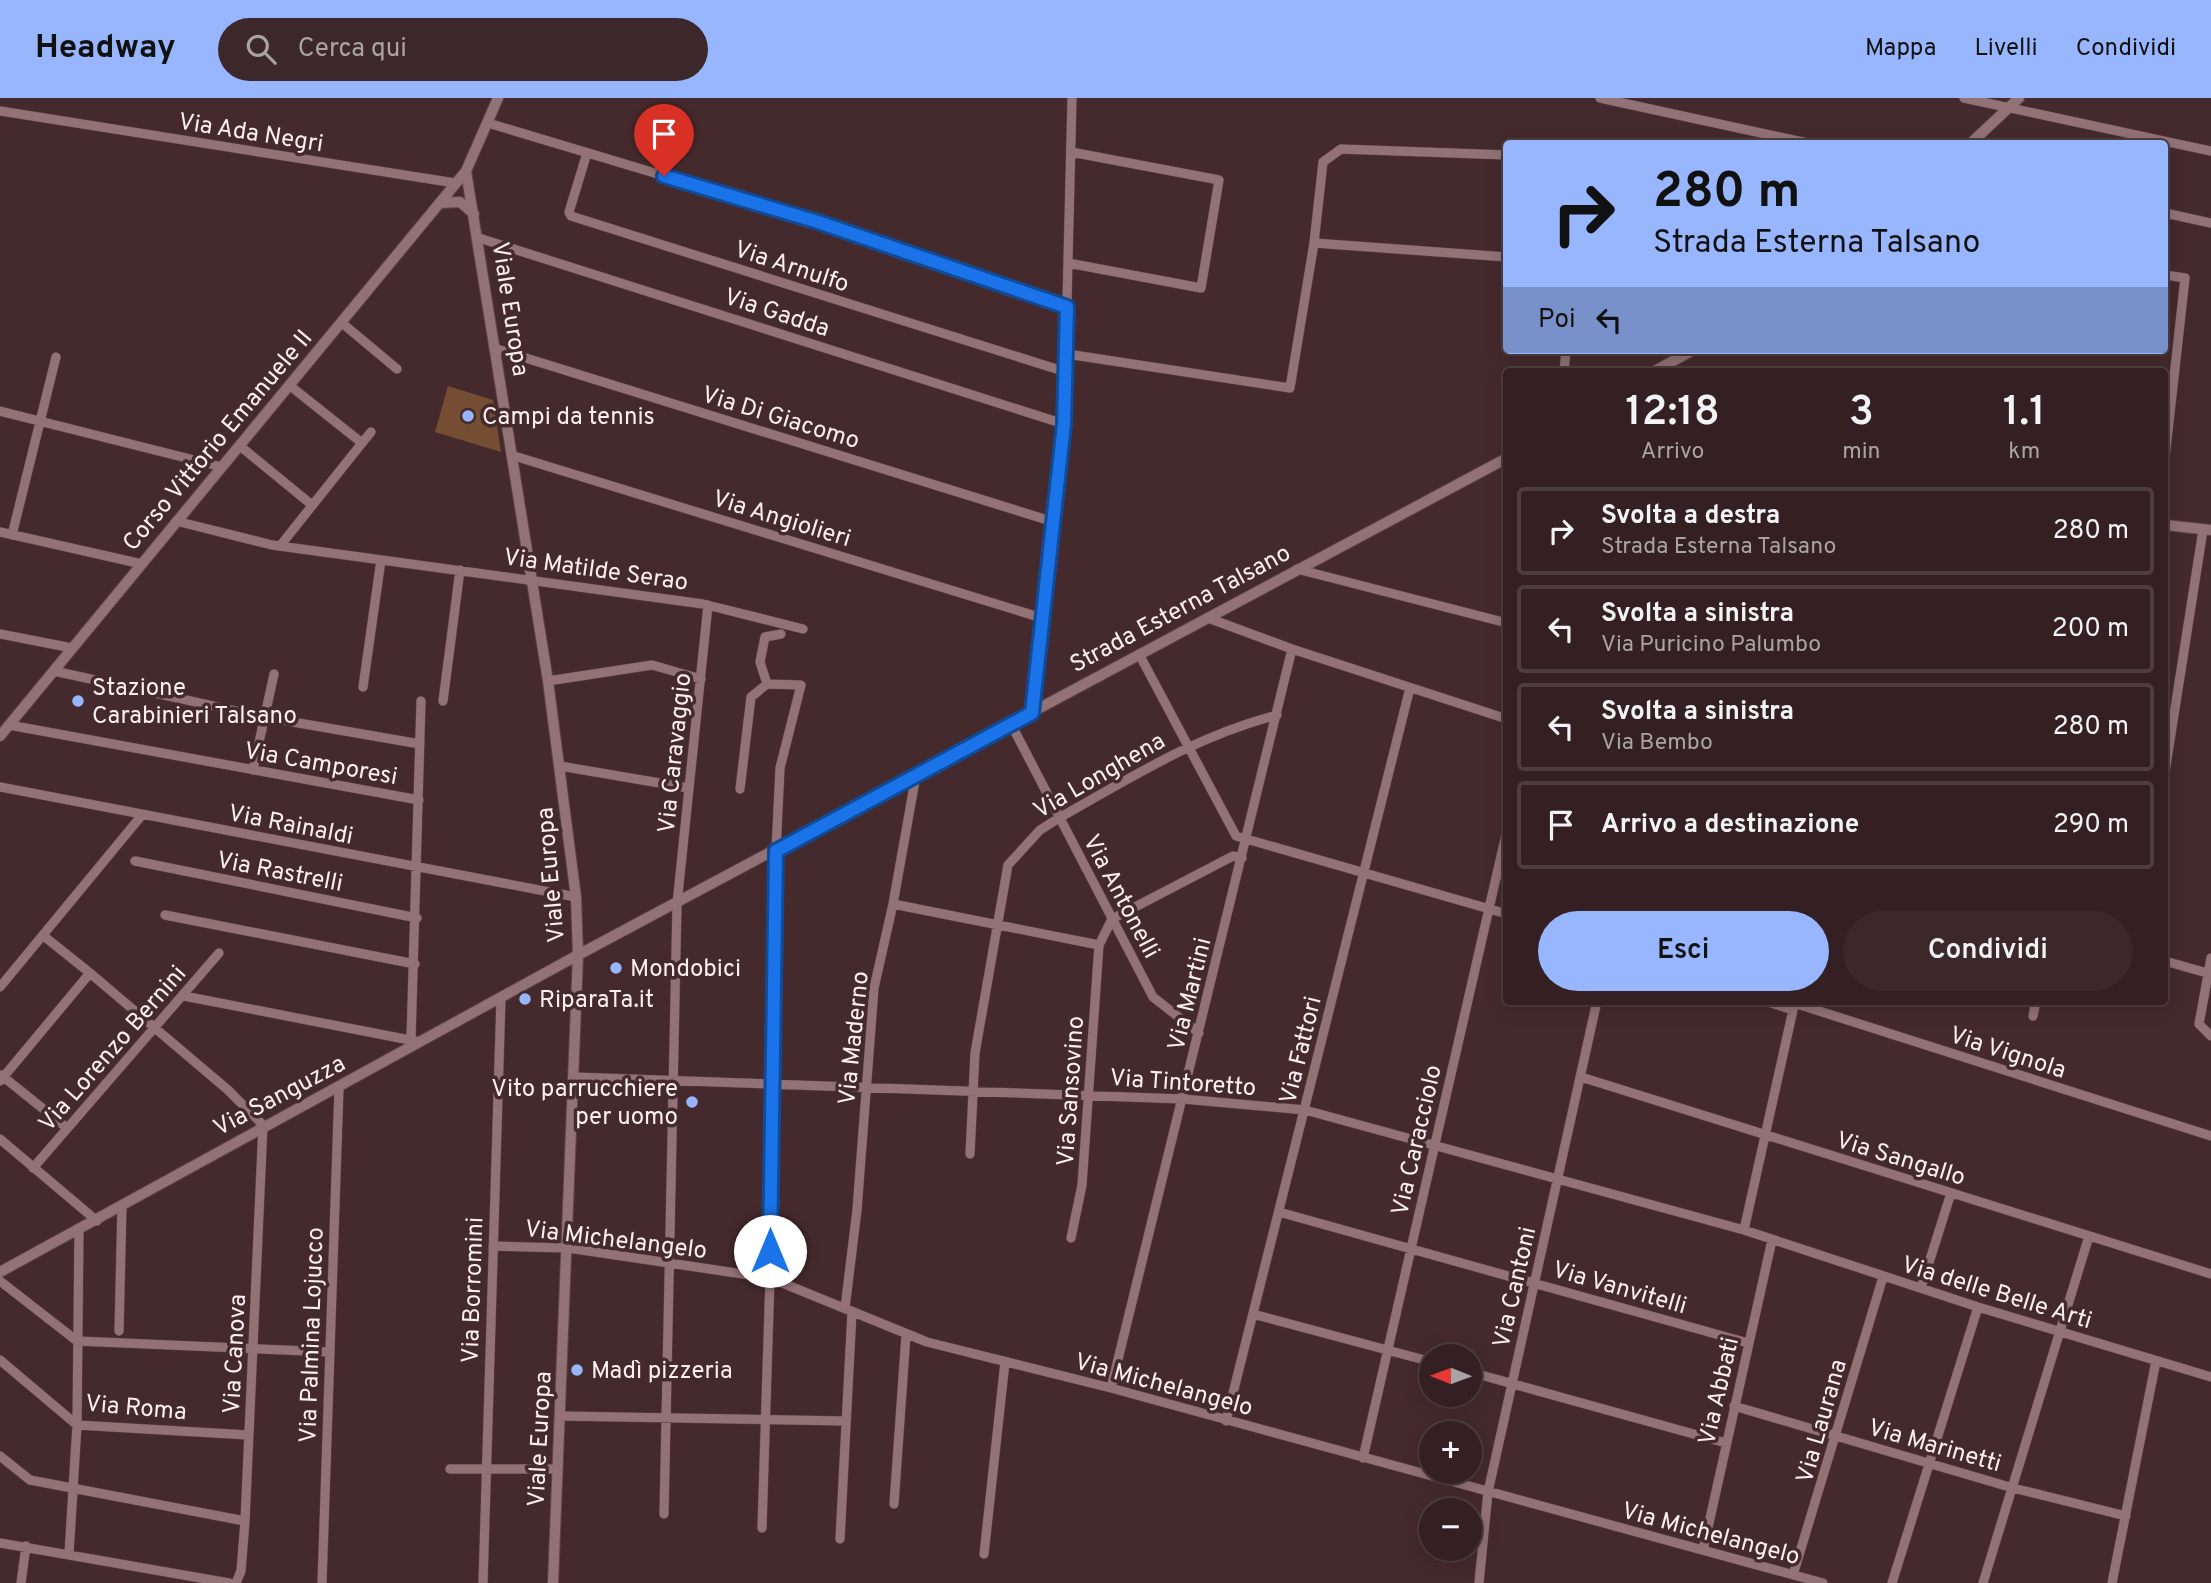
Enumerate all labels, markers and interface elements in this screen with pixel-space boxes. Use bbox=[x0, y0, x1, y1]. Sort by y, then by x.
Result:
search box bbox=[218, 18, 708, 81]
text: Headway bbox=[35, 28, 176, 70]
icon: search bbox=[242, 30, 280, 68]
text: Cerca qui bbox=[298, 33, 407, 66]
text: Mappa bbox=[1865, 34, 1936, 64]
text: Livelli bbox=[1974, 34, 2038, 64]
text: Condividi bbox=[2076, 34, 2176, 64]
pin bbox=[634, 104, 694, 176]
street label: Via Ada Negri bbox=[176, 108, 325, 160]
icon: arrive bbox=[645, 115, 683, 153]
text: 280 m bbox=[1653, 163, 1800, 225]
icon: right bbox=[1538, 168, 1629, 259]
text: Strada Esterna Talsano bbox=[1653, 224, 1980, 264]
street label: Via Arnulfo bbox=[730, 235, 852, 301]
street label: Viale Europa bbox=[484, 240, 534, 379]
street label: Via Gadda bbox=[720, 283, 833, 345]
icon: left bbox=[1590, 301, 1628, 339]
text: Poi bbox=[1538, 304, 1576, 337]
street label: Corso Vittorio Emanuele II bbox=[117, 324, 320, 558]
street label: Via Di Giacomo bbox=[698, 381, 863, 457]
text: 12:18 bbox=[1625, 387, 1720, 440]
text: 3 bbox=[1849, 387, 1874, 440]
text: 1.1 bbox=[2003, 387, 2046, 440]
place label: Campi da tennis bbox=[482, 403, 655, 433]
marker: Campi da tennis bbox=[460, 408, 476, 424]
text: Arrivo bbox=[1641, 438, 1704, 467]
text: min bbox=[1842, 438, 1881, 467]
text: km bbox=[2008, 438, 2040, 467]
street label: Via Angiolieri bbox=[709, 485, 854, 555]
text: Svolta a destra bbox=[1601, 500, 1780, 533]
icon: right bbox=[1542, 512, 1580, 550]
text: 280 m bbox=[2053, 515, 2129, 548]
text: Strada Esterna Talsano bbox=[1601, 533, 1836, 562]
street label: Strada Esterna Talsano bbox=[1066, 539, 1296, 681]
street label: Via Matilde Serao bbox=[501, 543, 690, 599]
text: Svolta a sinistra bbox=[1601, 598, 1794, 631]
icon: left bbox=[1542, 610, 1580, 648]
text: 200 m bbox=[2052, 613, 2129, 646]
text: Via Puricino Palumbo bbox=[1601, 631, 1821, 660]
street label: Via Caravaggio bbox=[653, 672, 699, 835]
place label: Stazione Carabinieri Talsano bbox=[92, 674, 297, 732]
marker: Stazione Carabinieri Talsano bbox=[70, 693, 86, 709]
text: Svolta a sinistra bbox=[1601, 696, 1794, 729]
icon: left bbox=[1542, 708, 1580, 746]
text: 280 m bbox=[2053, 711, 2129, 744]
street label: Via Longhena bbox=[1029, 727, 1171, 827]
text: Via Bembo bbox=[1601, 729, 1713, 758]
street label: Via Camporesi bbox=[242, 737, 400, 793]
street label: Via Rainaldi bbox=[226, 799, 356, 853]
street label: Viale Europa bbox=[531, 806, 573, 944]
icon: arrive bbox=[1542, 806, 1580, 844]
text: Arrivo a destinazione bbox=[1601, 809, 1859, 842]
text: 290 m bbox=[2053, 809, 2129, 842]
street label: Via Antonelli bbox=[1075, 830, 1165, 964]
street label: Via Rastrelli bbox=[214, 846, 345, 900]
button: Esci bbox=[1538, 911, 1829, 991]
button: Condividi bbox=[1843, 911, 2133, 991]
street label: Via Martini bbox=[1162, 935, 1219, 1054]
place label: Mondobici bbox=[630, 955, 741, 985]
street label: Via Lorenzo Bernini bbox=[33, 960, 194, 1139]
marker: Mondobici bbox=[608, 960, 624, 976]
street label: Via Maderno bbox=[833, 970, 877, 1107]
place label: RiparaTa.it bbox=[539, 986, 654, 1016]
marker: RiparaTa.it bbox=[517, 991, 533, 1007]
street label: Via Fattori bbox=[1274, 993, 1330, 1107]
street label: Via Sansovino bbox=[1052, 1015, 1092, 1167]
street label: Via Vignola bbox=[1945, 1021, 2069, 1087]
street label: Via Sanguzza bbox=[209, 1049, 351, 1144]
street label: Via Caracciolo bbox=[1386, 1062, 1450, 1219]
street label: Via Tintoretto bbox=[1109, 1064, 1257, 1104]
place label: Vito parrucchiere per uomo bbox=[491, 1075, 678, 1133]
marker: Vito parrucchiere per uomo bbox=[684, 1094, 700, 1110]
street label: Via Sangallo bbox=[1832, 1126, 1969, 1194]
position arrow bbox=[733, 1214, 807, 1288]
street label: Via Michelangelo bbox=[523, 1215, 709, 1267]
street label: Via Borromini bbox=[456, 1216, 492, 1364]
street label: Via Cantoni bbox=[1487, 1224, 1544, 1351]
street label: Via Palmina Lojucco bbox=[294, 1227, 332, 1444]
street label: Via delle Belle Arti bbox=[1898, 1251, 2095, 1337]
street label: Via Vanvitelli bbox=[1549, 1255, 1690, 1322]
street label: Via Canova bbox=[218, 1293, 254, 1415]
street label: Via Abbati bbox=[1693, 1335, 1747, 1448]
north arrow bbox=[1419, 1344, 1482, 1407]
map controls bbox=[1419, 1344, 1482, 1561]
street label: Via Michelangelo bbox=[1071, 1348, 1256, 1424]
street label: Via Laurana bbox=[1791, 1356, 1855, 1487]
place label: Madì pizzeria bbox=[591, 1357, 733, 1387]
marker: Madì pizzeria bbox=[569, 1362, 585, 1378]
street label: Viale Europa bbox=[522, 1371, 560, 1508]
street label: Via Roma bbox=[84, 1390, 188, 1428]
street label: Via Marinetti bbox=[1865, 1414, 2004, 1480]
button: + bbox=[1419, 1421, 1482, 1484]
street label: Via Michelangelo bbox=[1618, 1497, 1803, 1573]
button: − bbox=[1419, 1498, 1482, 1561]

